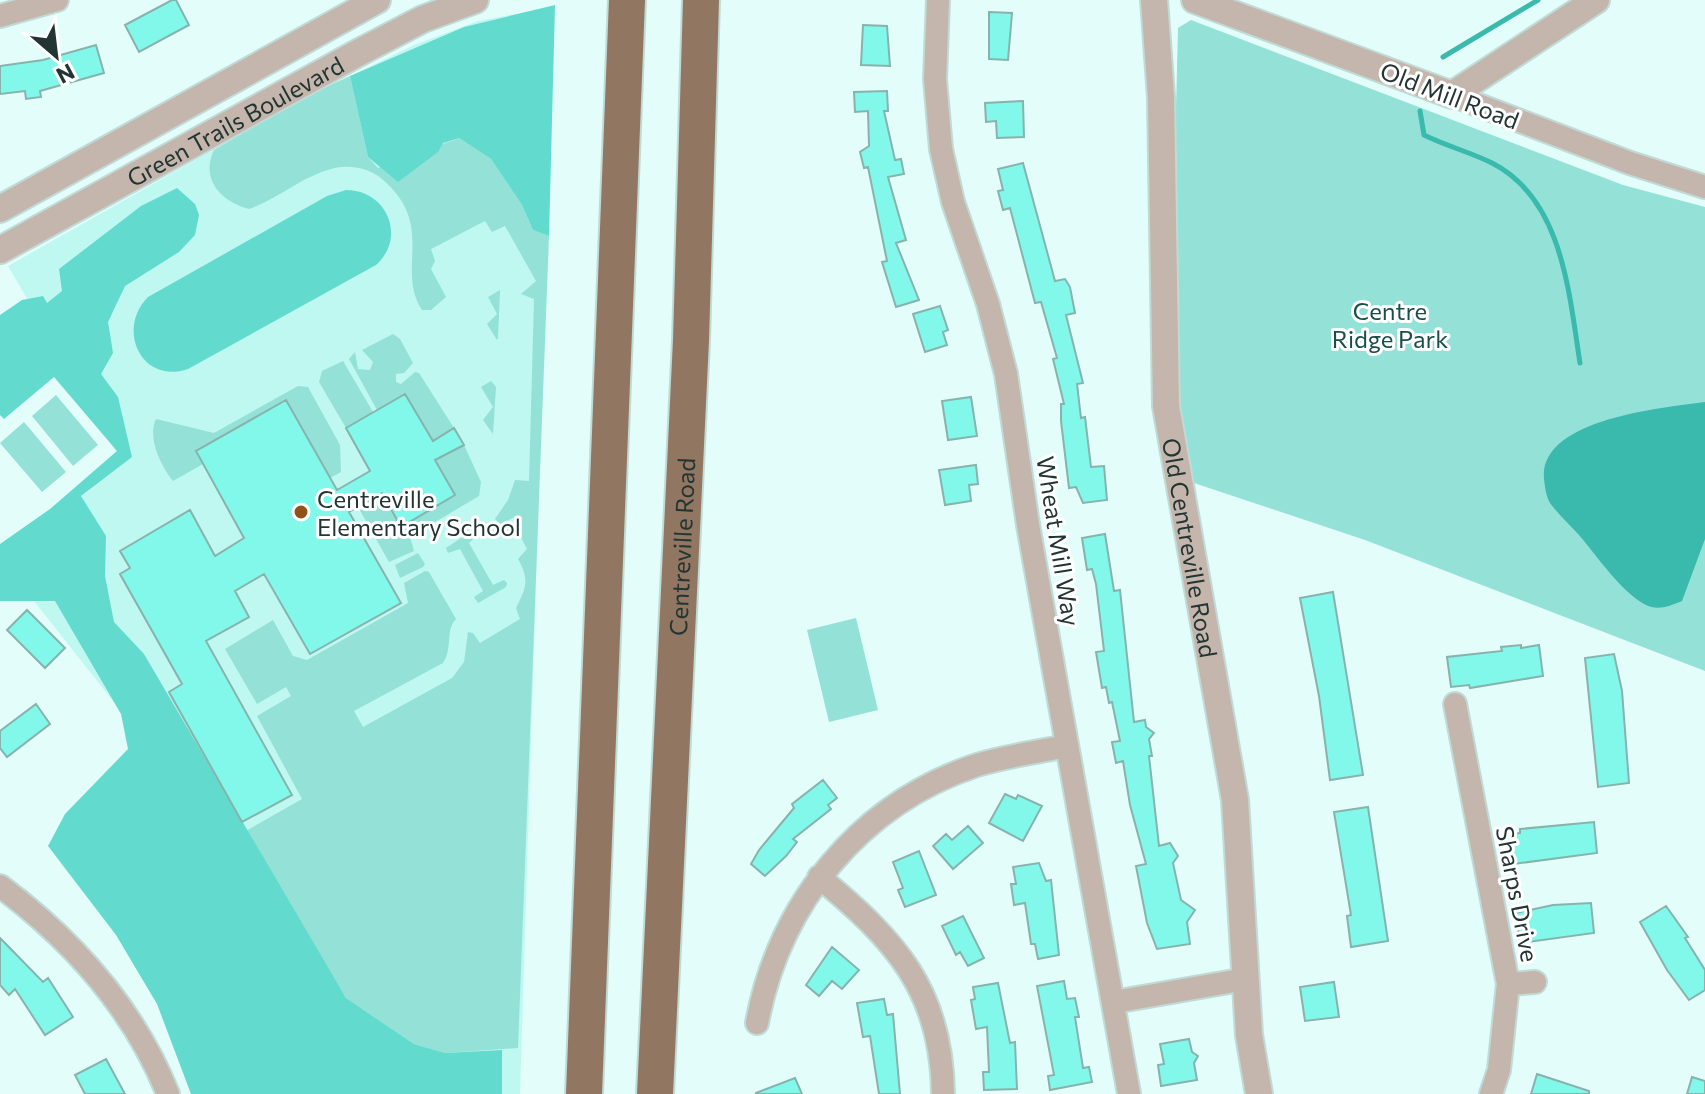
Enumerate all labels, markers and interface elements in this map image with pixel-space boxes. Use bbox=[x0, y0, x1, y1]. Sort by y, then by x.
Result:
north arrow bbox=[16, 16, 96, 96]
street label: Green Trails Boulevard bbox=[121, 49, 348, 192]
street label: Old Mill Road bbox=[1377, 55, 1523, 135]
text: N bbox=[52, 58, 79, 90]
park label: Centre Ridge Park bbox=[1332, 296, 1448, 353]
street label: Old Centreville Road bbox=[1157, 435, 1224, 660]
street label: Wheat Mill Way bbox=[1031, 454, 1087, 628]
street label: Centreville Road bbox=[662, 457, 700, 636]
place label: Centreville Elementary School bbox=[317, 484, 521, 541]
marker: Centreville Elementary School bbox=[292, 503, 310, 521]
street label: Sharps Drive bbox=[1491, 824, 1545, 964]

